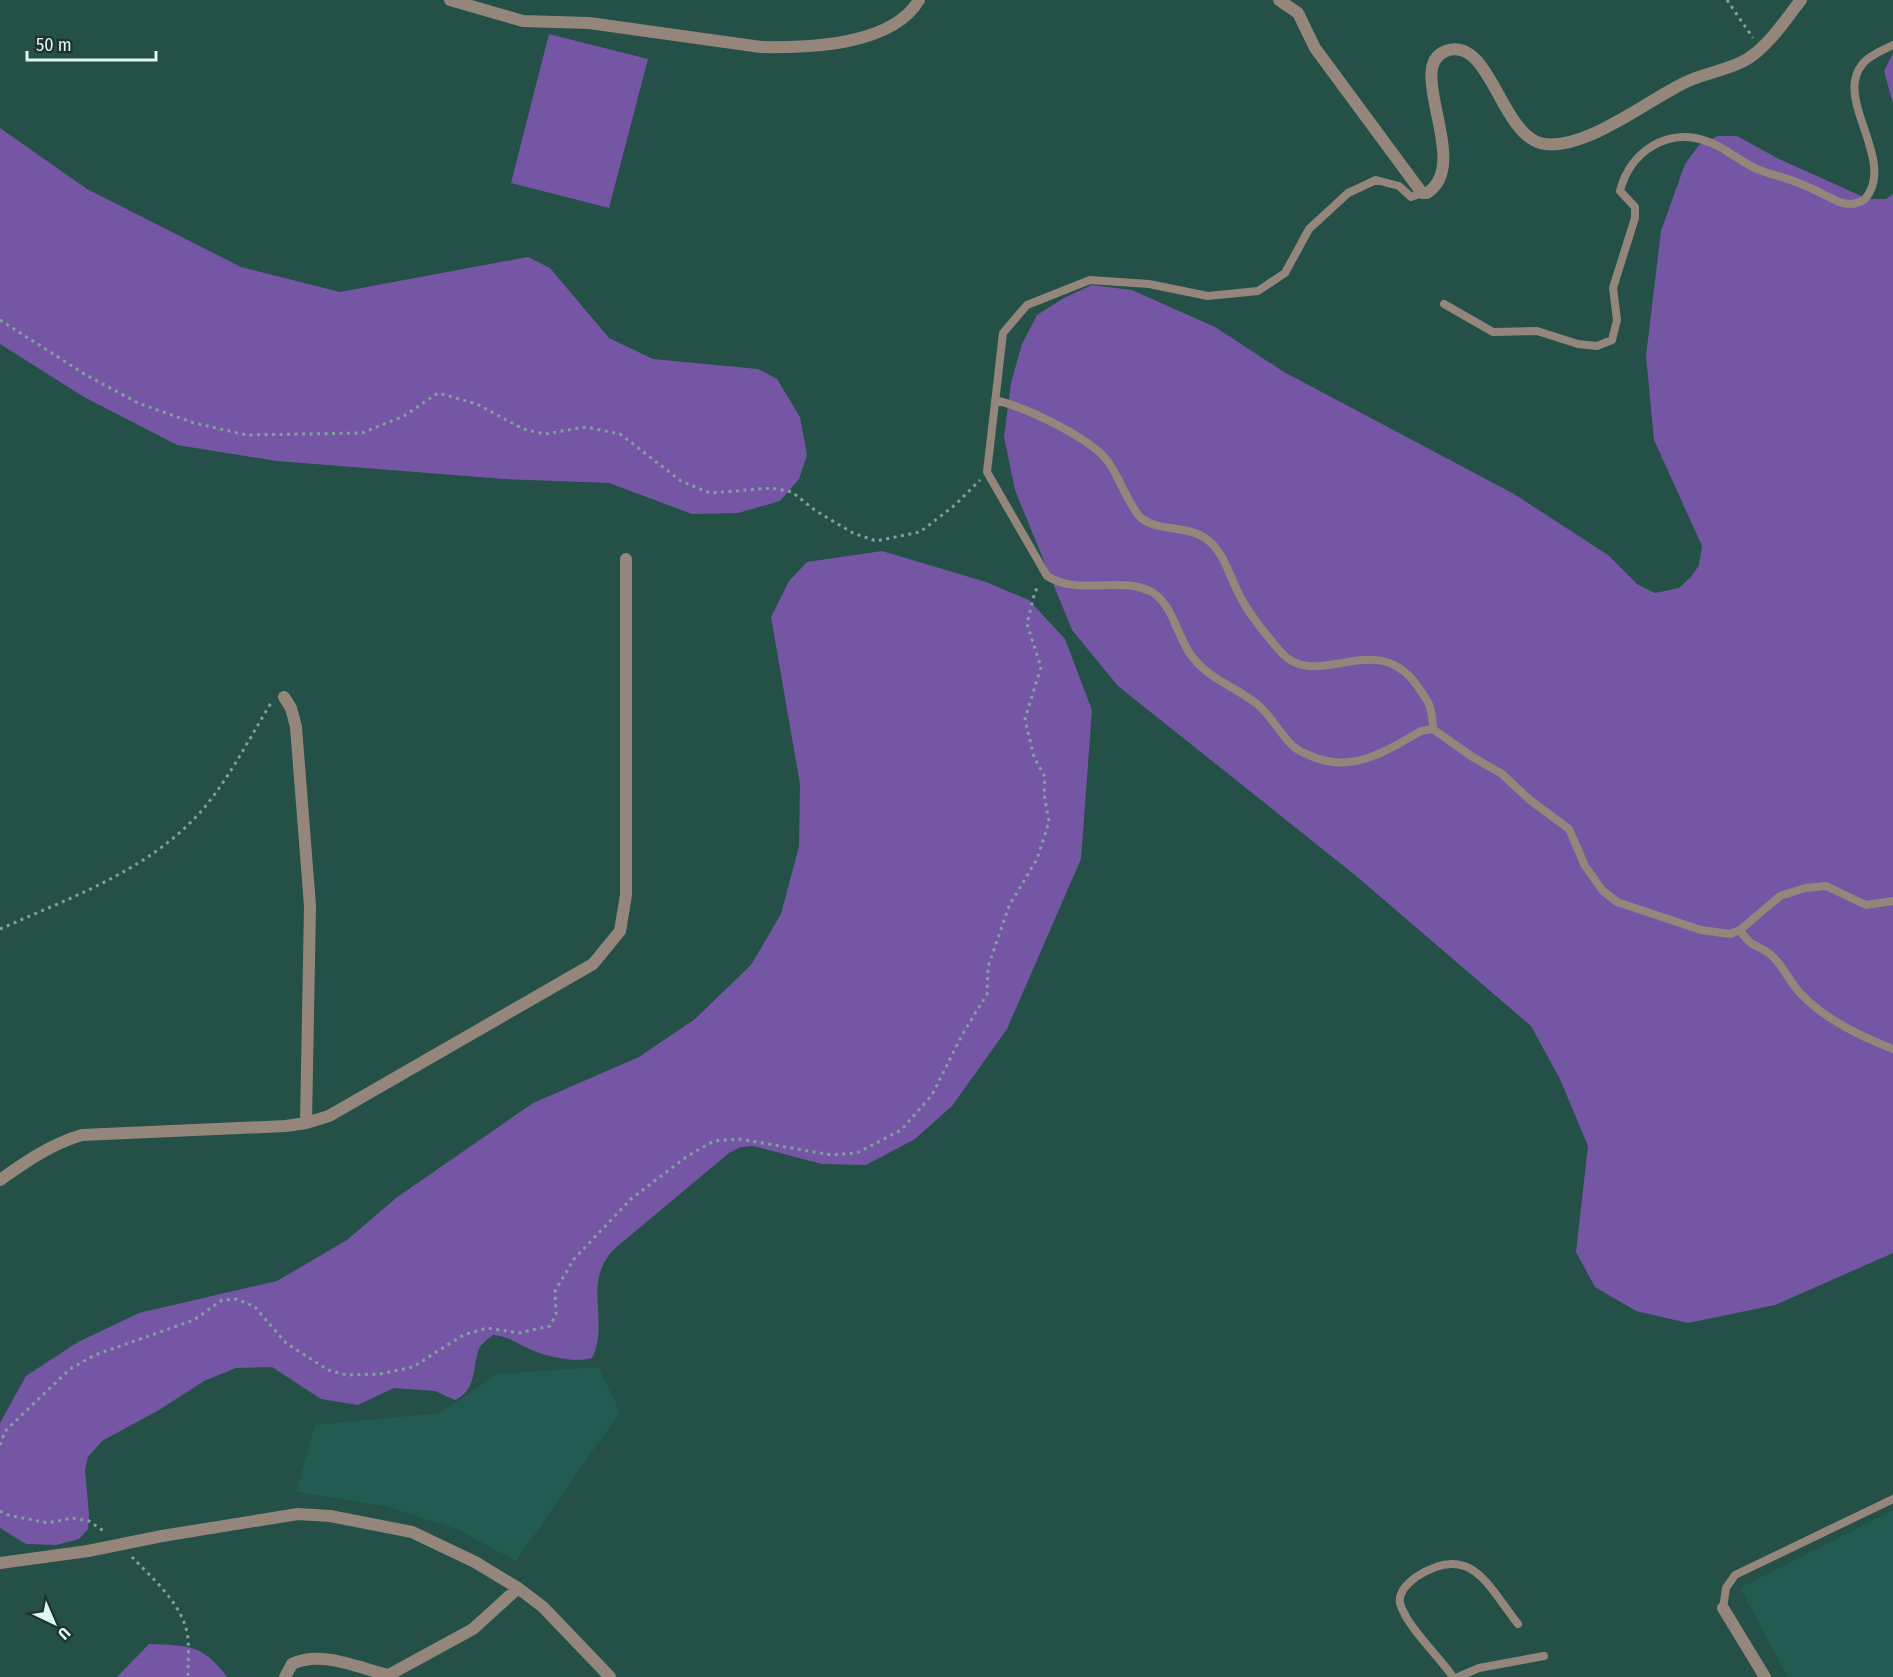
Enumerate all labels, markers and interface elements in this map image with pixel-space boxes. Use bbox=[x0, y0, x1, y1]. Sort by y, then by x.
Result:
scale bar bbox=[27, 24, 156, 62]
text: 50 m bbox=[36, 34, 72, 56]
north arrow bbox=[24, 1593, 84, 1653]
text: U bbox=[54, 1623, 74, 1644]

